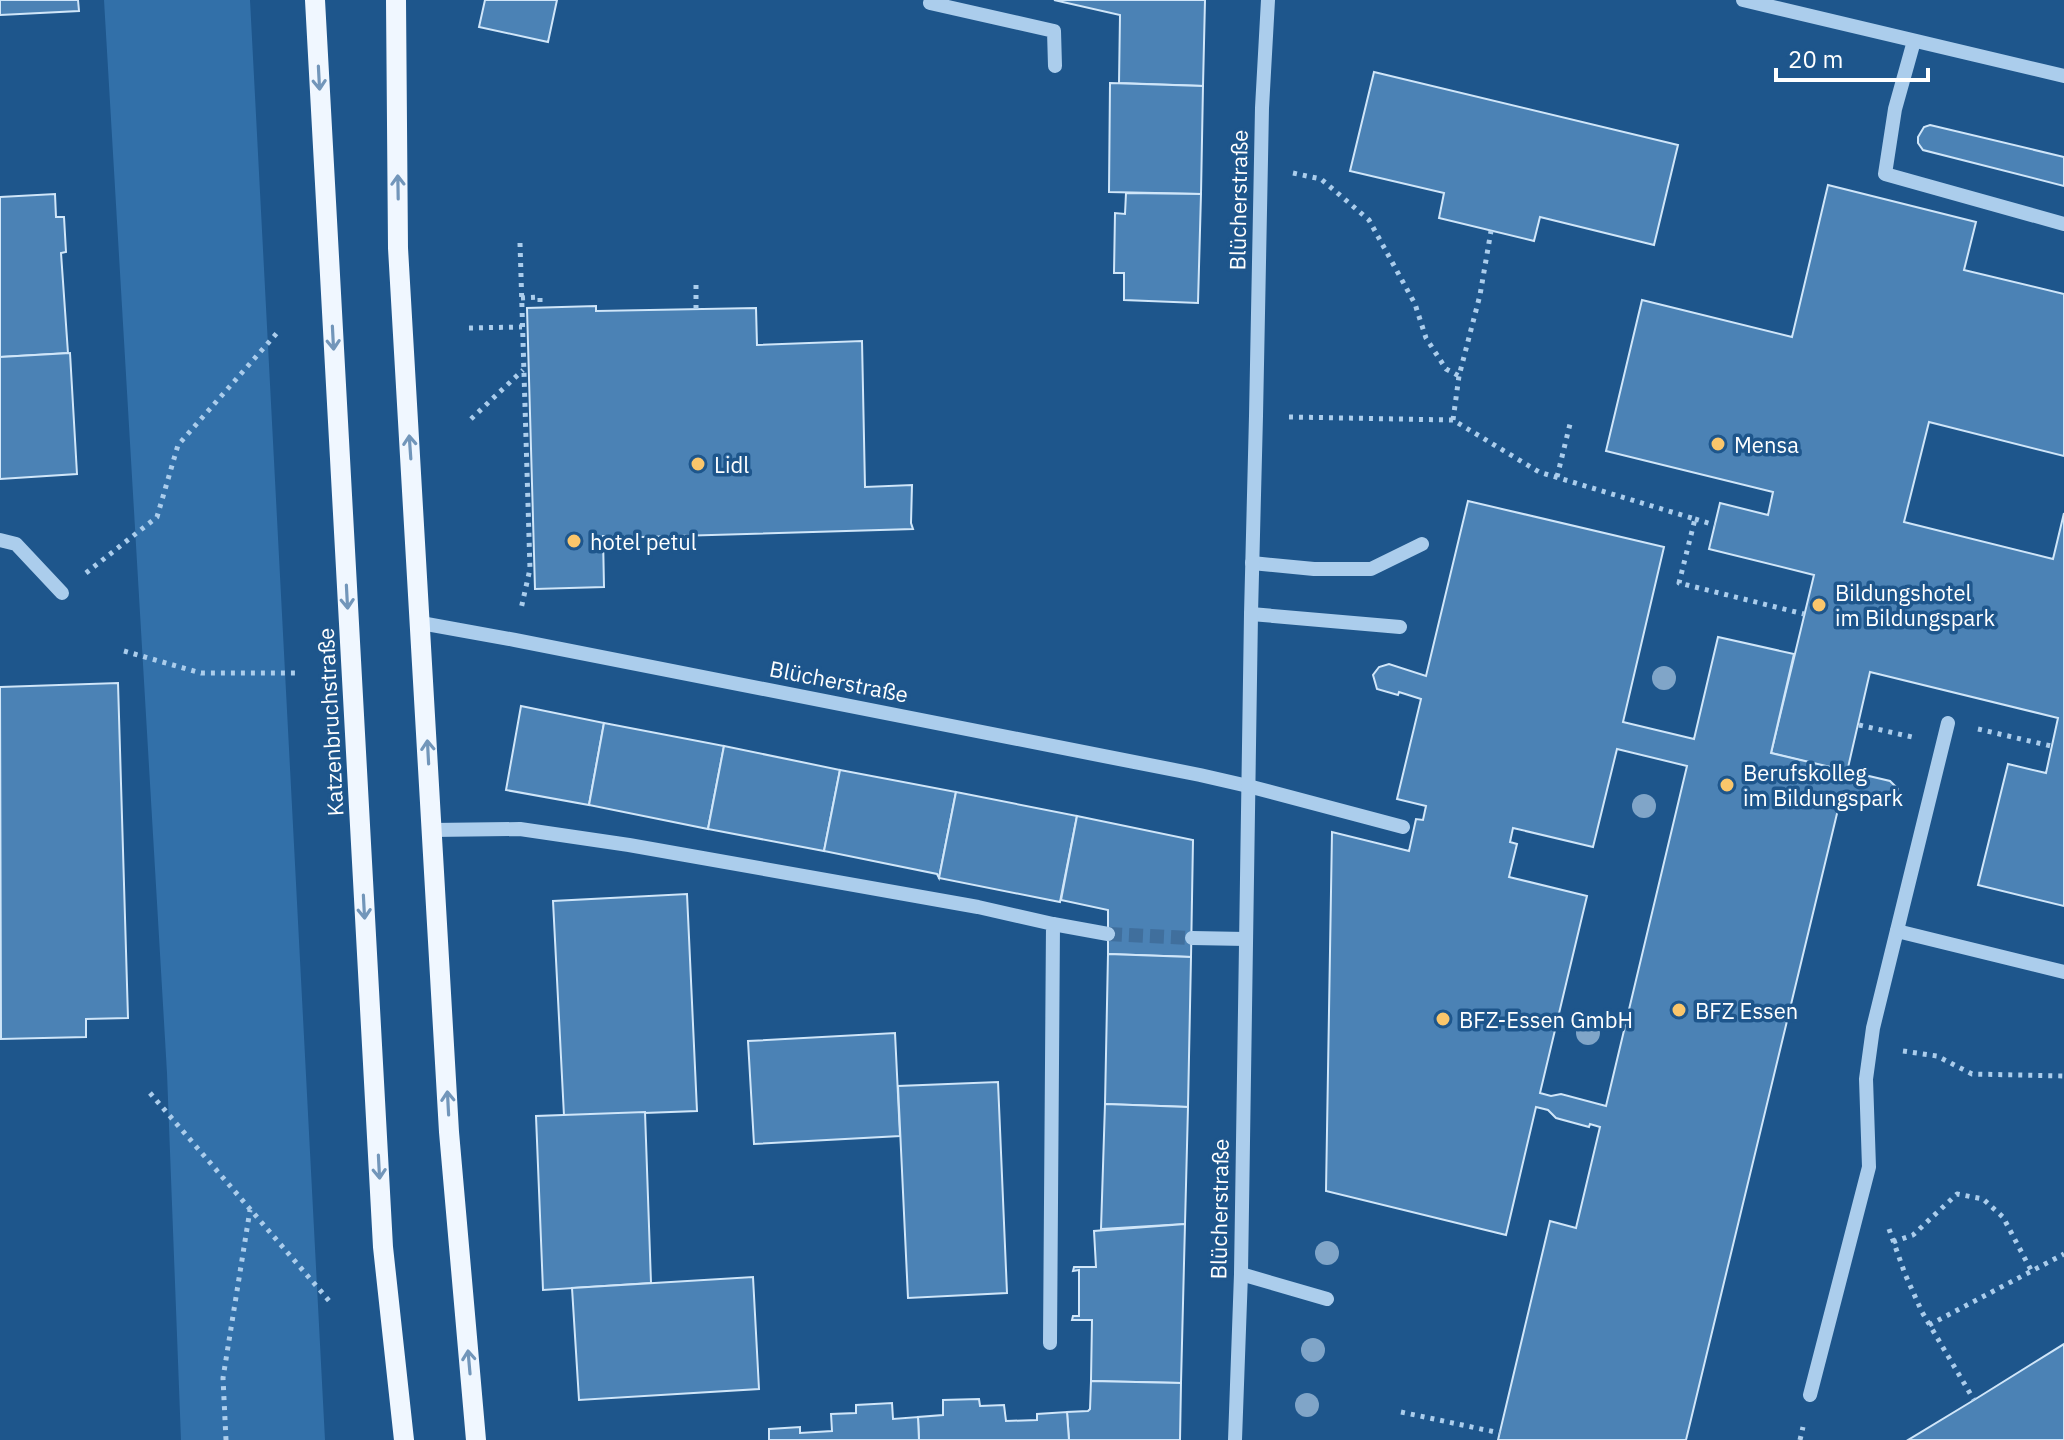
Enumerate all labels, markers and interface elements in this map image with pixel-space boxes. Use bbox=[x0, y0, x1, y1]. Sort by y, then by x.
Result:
scale bar bbox=[1776, 32, 1928, 82]
text: 20 m bbox=[1788, 43, 1843, 75]
one-way arrow bbox=[312, 64, 327, 91]
street label: Blücherstraße bbox=[1222, 129, 1254, 271]
one-way arrow bbox=[390, 174, 405, 201]
one-way arrow bbox=[326, 324, 341, 350]
place label: Mensa bbox=[1734, 430, 1799, 459]
one-way arrow bbox=[402, 434, 417, 461]
marker: Mensa bbox=[1709, 435, 1727, 453]
place label: Lidl bbox=[714, 450, 749, 479]
marker: Lidl bbox=[689, 455, 707, 473]
place label: hotel petul bbox=[590, 527, 697, 556]
marker: hotel petul bbox=[565, 532, 583, 550]
place label: Bildungshotel im Bildungspark bbox=[1835, 578, 1995, 632]
one-way arrow bbox=[340, 583, 355, 610]
marker: Bildungshotel im Bildungspark bbox=[1810, 596, 1828, 614]
street label: Katzenbruchstraße bbox=[311, 627, 349, 817]
street label: Blücherstraße bbox=[767, 653, 911, 709]
one-way arrow bbox=[420, 739, 435, 766]
place label: Berufskolleg im Bildungspark bbox=[1743, 758, 1903, 812]
marker: Berufskolleg im Bildungspark bbox=[1718, 776, 1736, 794]
one-way arrow bbox=[357, 893, 372, 920]
place label: BFZ Essen bbox=[1695, 996, 1798, 1025]
marker: BFZ Essen bbox=[1670, 1001, 1688, 1019]
place label: BFZ-Essen GmbH bbox=[1459, 1005, 1633, 1034]
marker: BFZ-Essen GmbH bbox=[1434, 1010, 1452, 1028]
one-way arrow bbox=[440, 1090, 455, 1117]
street label: Blücherstraße bbox=[1203, 1138, 1235, 1280]
one-way arrow bbox=[371, 1153, 386, 1180]
one-way arrow bbox=[462, 1349, 477, 1376]

